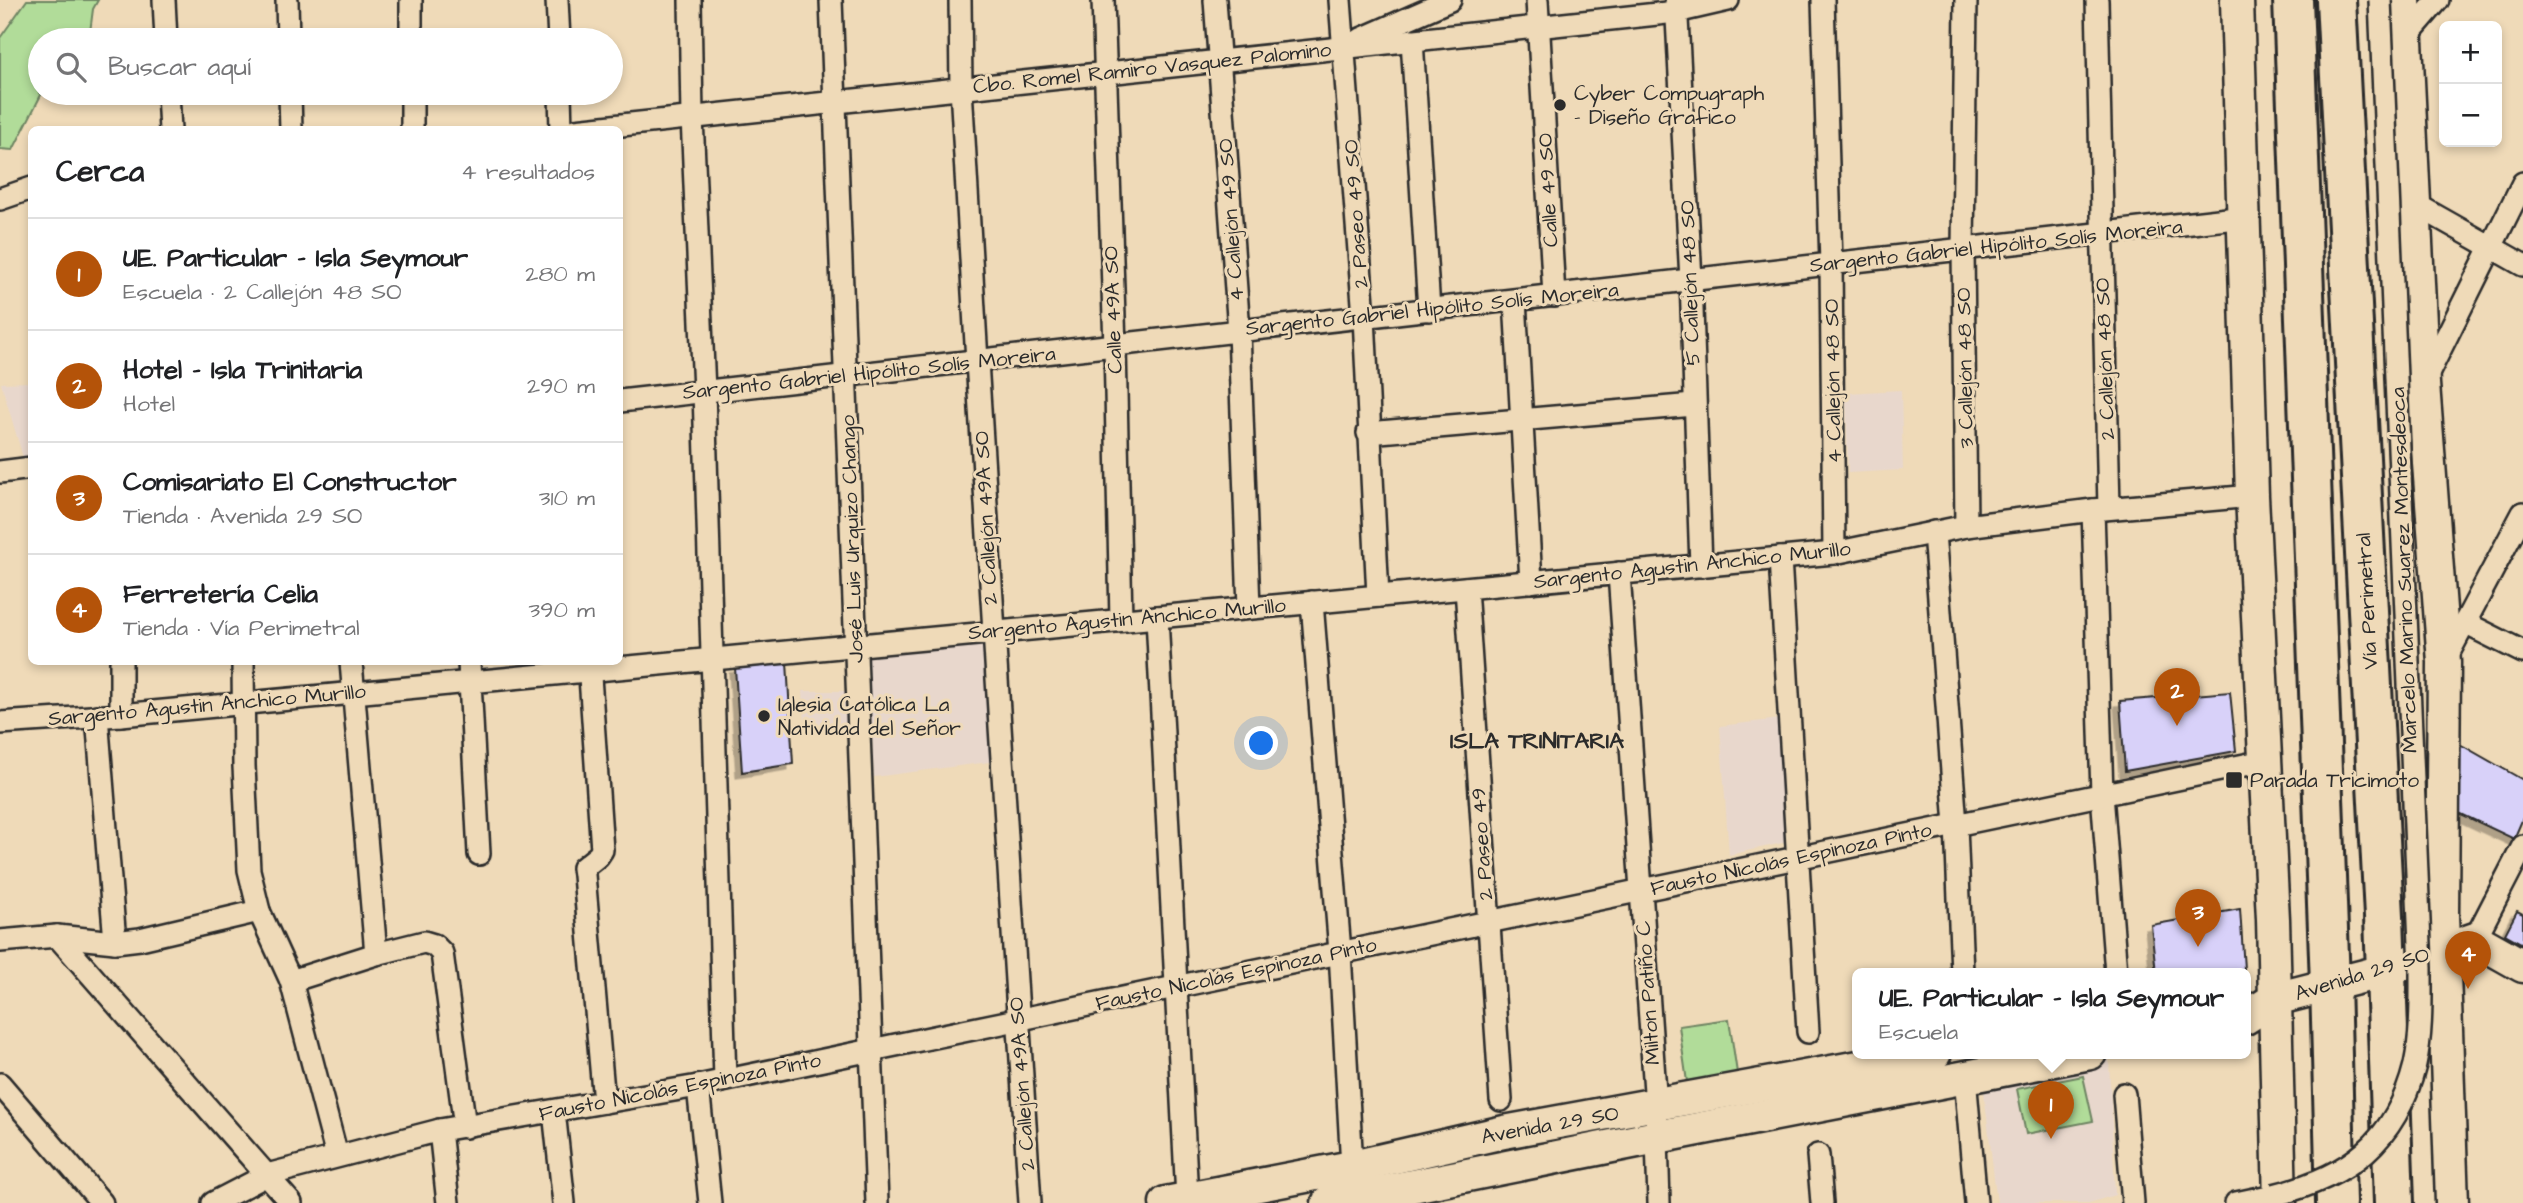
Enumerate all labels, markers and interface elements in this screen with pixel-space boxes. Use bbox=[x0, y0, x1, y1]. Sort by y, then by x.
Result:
map controls bbox=[2439, 21, 2502, 147]
button: + bbox=[2439, 21, 2502, 84]
search box bbox=[28, 28, 623, 105]
street label: Cbo. Romel Ramiro Vasquez Palomino bbox=[971, 35, 1333, 101]
icon: search bbox=[52, 48, 90, 86]
text: Buscar aquí bbox=[108, 49, 251, 85]
place label: Cyber Compugraph - Diseño Grafico bbox=[1574, 79, 1765, 132]
button: − bbox=[2439, 84, 2502, 147]
marker: Cyber Compugraph - Diseño Grafico bbox=[1552, 97, 1568, 113]
street label: Calle 49 SO bbox=[1531, 132, 1565, 248]
street label: 4 Callejón 49 SO bbox=[1211, 138, 1251, 302]
street label: 2 Paseo 49 SO bbox=[1336, 139, 1376, 289]
text: Cerca bbox=[56, 151, 144, 193]
text: 4 resultados bbox=[461, 156, 595, 188]
street label: 5 Callejón 48 SO bbox=[1673, 200, 1707, 366]
street label: Sargento Gabriel Hipólito Solís Moreira bbox=[1808, 212, 2184, 282]
text: UE. Particular - Isla Seymour bbox=[123, 240, 468, 276]
street label: Calle 49A SO bbox=[1096, 246, 1130, 374]
text: 1 bbox=[78, 258, 80, 290]
text: 280 m bbox=[525, 258, 595, 290]
street label: Sargento Gabriel Hipólito Solís Moreira bbox=[1244, 275, 1620, 345]
text: Escuela · 2 Callejón 48 SO bbox=[123, 276, 402, 308]
street label: 2 Callejón 48 SO bbox=[2088, 277, 2122, 441]
street label: 3 Callejón 48 SO bbox=[1949, 287, 1981, 449]
street label: 4 Callejón 48 SO bbox=[1817, 298, 1849, 464]
street label: Sargento Gabriel Hipólito Solís Moreira bbox=[681, 339, 1057, 409]
text: Hotel - Isla Trinitaria bbox=[123, 352, 362, 388]
text: 2 bbox=[72, 370, 86, 402]
text: 290 m bbox=[527, 370, 595, 402]
street label: Marcelo Marino Suarez Montesdeoca bbox=[2383, 386, 2425, 753]
text: Hotel bbox=[123, 388, 175, 420]
street label: José Luis Urquizo Chango bbox=[833, 414, 873, 664]
street label: 2 Callejón 49A SO bbox=[967, 430, 1005, 606]
text: Comisariato El Constructor bbox=[123, 464, 457, 500]
text: 3 bbox=[73, 482, 85, 514]
text: 310 m bbox=[539, 482, 595, 514]
text: Tienda · Avenida 29 SO bbox=[123, 500, 362, 532]
street label: Vía Perimetral bbox=[2349, 532, 2385, 670]
street label: Sargento Agustin Anchico Murillo bbox=[1532, 534, 1852, 598]
text: Ferretería Celia bbox=[123, 576, 318, 612]
street label: Sargento Agustin Anchico Murillo bbox=[967, 591, 1287, 649]
text: 4 bbox=[71, 594, 87, 626]
text: 390 m bbox=[529, 594, 595, 626]
text: Tienda · Vía Perimetral bbox=[123, 612, 360, 644]
pin: 2 bbox=[2154, 668, 2200, 726]
street label: Sargento Agustin Anchico Murillo bbox=[47, 677, 367, 735]
place label: Iglesia Católica La Natividad del Señor bbox=[778, 690, 961, 743]
marker: Iglesia Católica La Natividad del Señor bbox=[756, 708, 772, 724]
district label: ISLA TRINITARIA bbox=[1450, 725, 1624, 757]
your location bbox=[1244, 726, 1278, 760]
place label: Parada Tricimoto bbox=[2250, 766, 2419, 795]
marker: Parada Tricimoto bbox=[2224, 770, 2244, 790]
street label: 2 Paseo 49 bbox=[1464, 787, 1500, 901]
street label: Fausto Nicolás Espinoza Pinto bbox=[1648, 815, 1935, 904]
pin: 3 bbox=[2175, 889, 2221, 947]
street label: Milton Patiño C bbox=[1628, 920, 1668, 1066]
street label: Fausto Nicolás Espinoza Pinto bbox=[1093, 930, 1380, 1019]
pin: 4 bbox=[2445, 931, 2491, 989]
street label: Avenida 29 SO bbox=[2291, 940, 2433, 1008]
popup bbox=[1852, 968, 2251, 1059]
text: UE. Particular - Isla Seymour bbox=[1879, 980, 2224, 1016]
street label: 2 Callejón 49A SO bbox=[1001, 996, 1043, 1172]
text: Escuela bbox=[1879, 1016, 1958, 1048]
street label: Fausto Nicolás Espinoza Pinto bbox=[537, 1045, 824, 1130]
pin: 1 bbox=[2028, 1081, 2074, 1139]
street label: Avenida 29 SO bbox=[1479, 1099, 1621, 1151]

